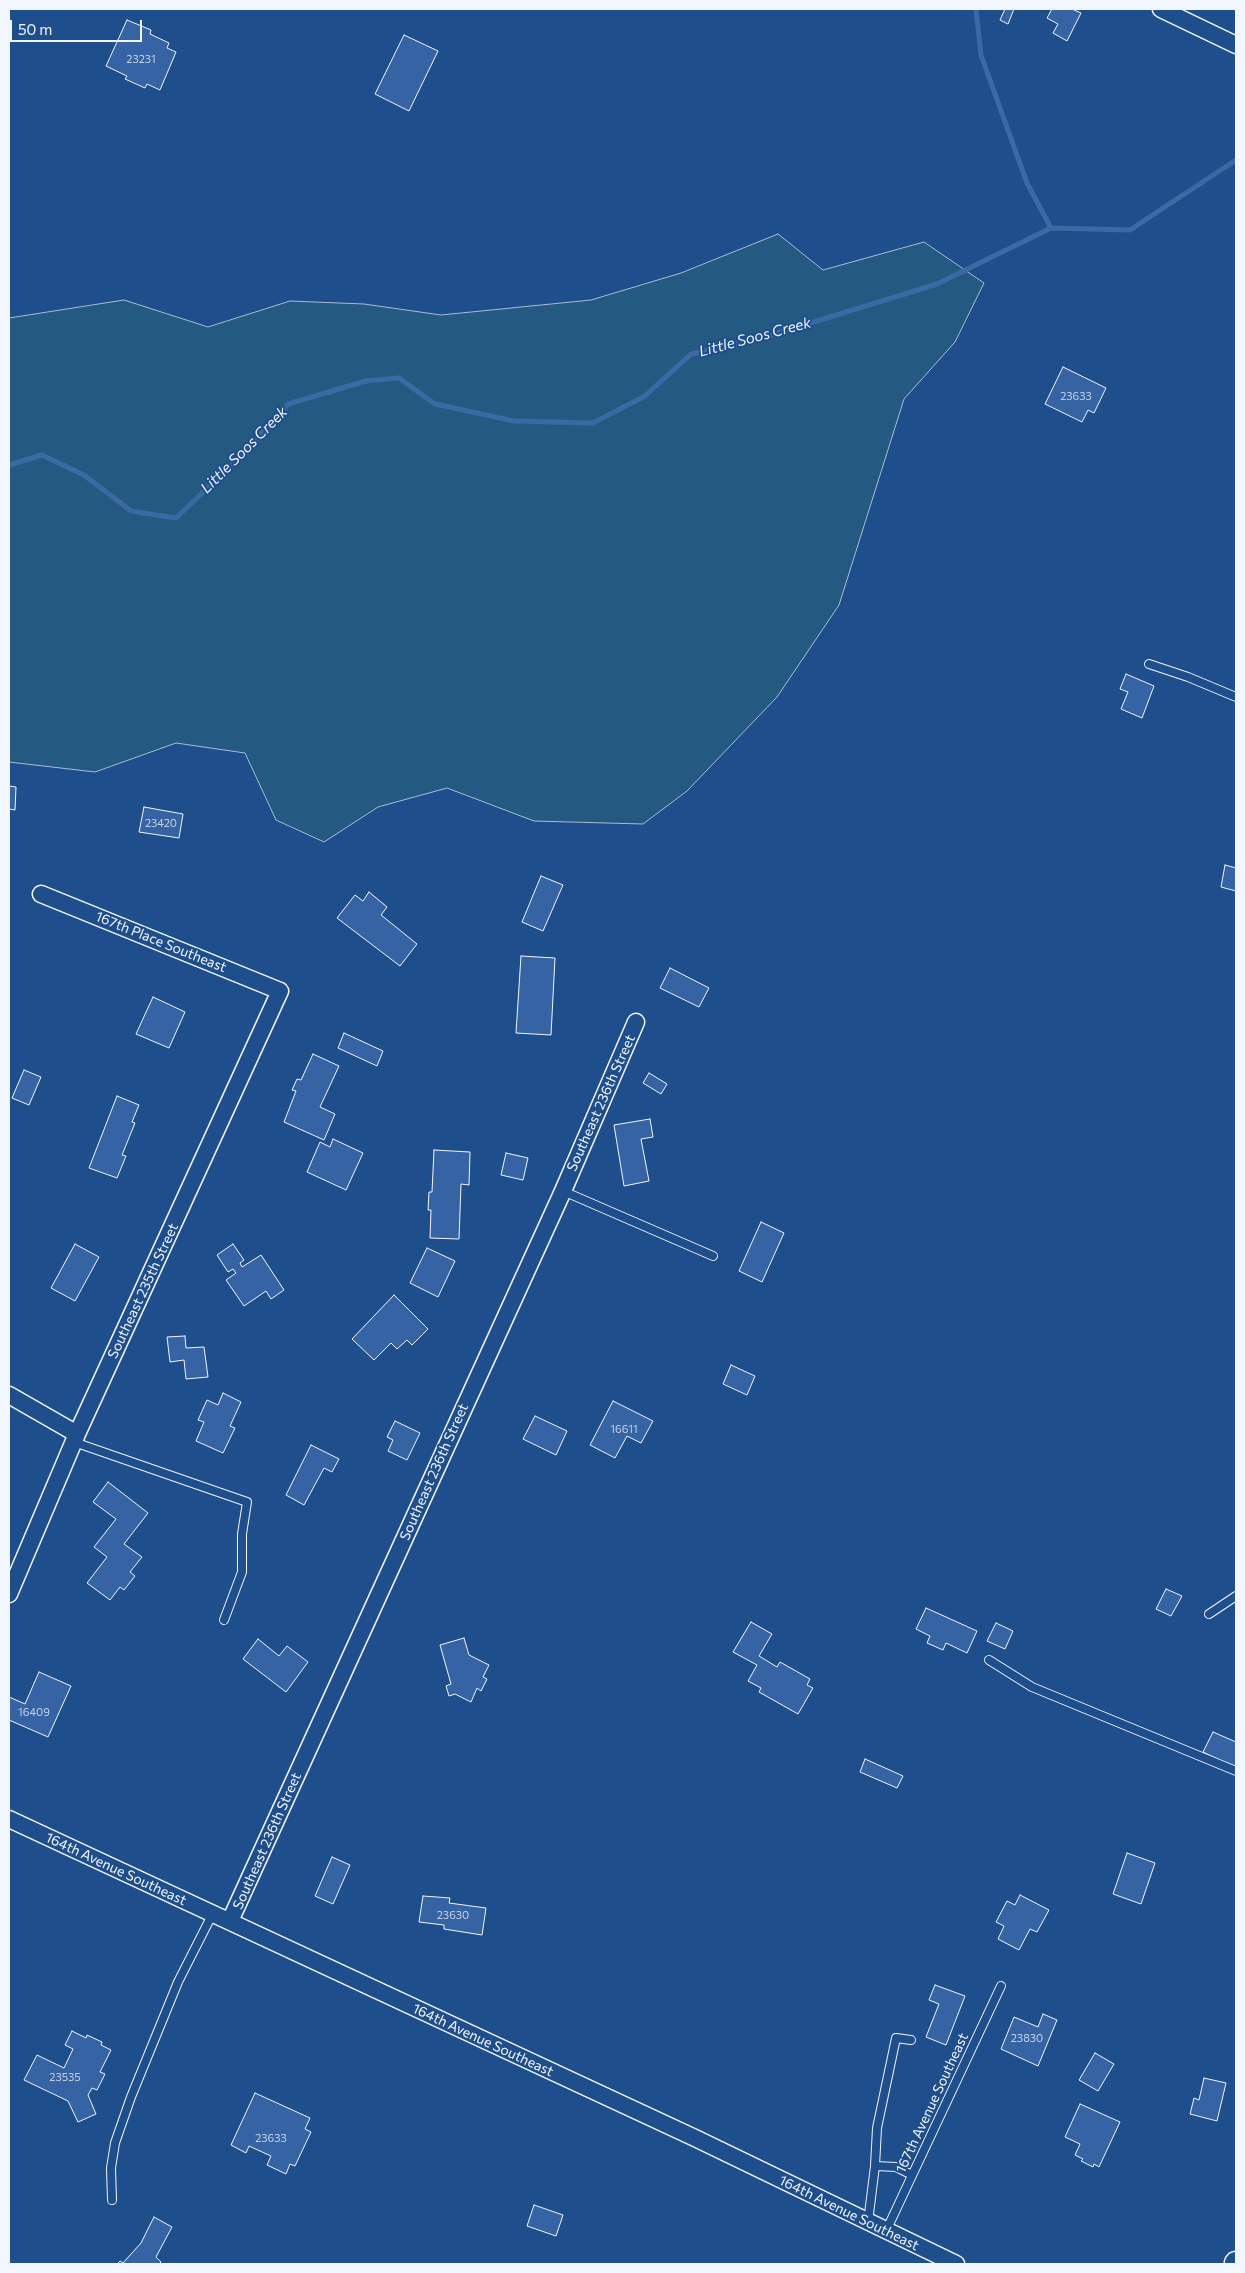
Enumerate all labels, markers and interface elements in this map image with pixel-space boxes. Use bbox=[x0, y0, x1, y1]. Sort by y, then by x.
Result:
scale bar bbox=[12, 10, 145, 42]
text: 50 m bbox=[18, 20, 52, 38]
house number: 23231 bbox=[126, 52, 156, 66]
water label: Little Soos Creek bbox=[697, 313, 813, 361]
house number: 23633 bbox=[1060, 389, 1092, 403]
water label: Little Soos Creek bbox=[197, 403, 291, 497]
house number: 23420 bbox=[145, 816, 177, 830]
street label: 167th Place Southeast bbox=[93, 908, 229, 976]
street label: Southeast 236th Street bbox=[563, 1032, 639, 1174]
street label: Southeast 235th Street bbox=[104, 1221, 182, 1361]
street label: Southeast 236th Street bbox=[396, 1401, 472, 1543]
house number: 16611 bbox=[610, 1422, 638, 1436]
house number: 16409 bbox=[18, 1705, 50, 1719]
street label: Southeast 236th Street bbox=[229, 1770, 305, 1912]
street label: 164th Avenue Southeast bbox=[43, 1829, 189, 1909]
house number: 23630 bbox=[437, 1908, 469, 1922]
street label: 164th Avenue Southeast bbox=[410, 2000, 556, 2080]
street label: 167th Avenue Southeast bbox=[892, 2030, 972, 2176]
house number: 23830 bbox=[1011, 2031, 1043, 2045]
house number: 23535 bbox=[49, 2070, 81, 2084]
house number: 23633 bbox=[255, 2131, 287, 2145]
street label: 164th Avenue Southeast bbox=[776, 2172, 922, 2254]

